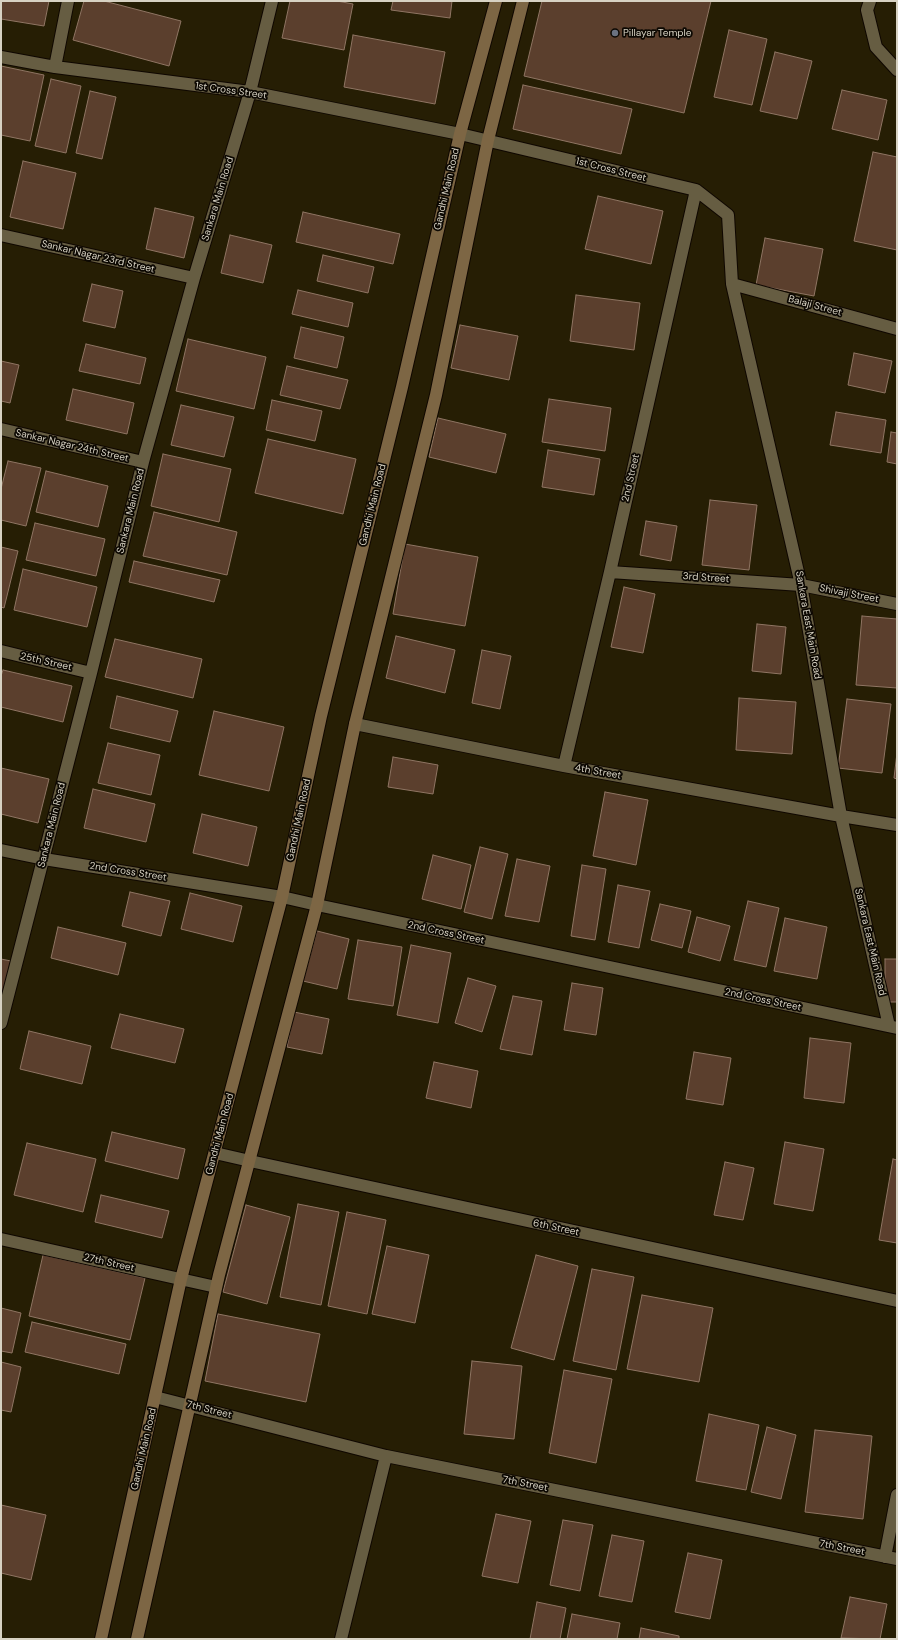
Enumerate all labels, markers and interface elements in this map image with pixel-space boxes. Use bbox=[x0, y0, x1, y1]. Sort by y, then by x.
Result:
place label: Pillayar Temple bbox=[623, 27, 691, 39]
marker: Pillayar Temple bbox=[610, 28, 620, 38]
street label: 1st Cross Street bbox=[194, 80, 268, 102]
street label: Gandhi Main Road bbox=[432, 147, 462, 231]
street label: 1st Cross Street bbox=[575, 155, 647, 185]
street label: Sankara Main Road bbox=[200, 156, 236, 242]
street label: Sankar Nagar 23rd Street bbox=[40, 238, 156, 276]
street label: Balaji Street bbox=[787, 293, 843, 319]
street label: Sankar Nagar 24th Street bbox=[14, 427, 130, 465]
street label: 2nd Street bbox=[620, 453, 642, 503]
street label: Gandhi Main Road bbox=[357, 463, 389, 547]
street label: Sankara Main Road bbox=[115, 467, 147, 555]
street label: 3rd Street bbox=[682, 570, 730, 586]
street label: Sankara East Main Road bbox=[793, 570, 823, 680]
street label: Shivaji Street bbox=[818, 582, 880, 606]
street label: 25th Street bbox=[19, 650, 73, 674]
street label: 4th Street bbox=[574, 762, 622, 782]
street label: Gandhi Main Road bbox=[284, 778, 314, 862]
street label: Sankara Main Road bbox=[36, 781, 68, 869]
street label: 2nd Cross Street bbox=[89, 860, 167, 884]
street label: Sankara East Main Road bbox=[852, 887, 888, 997]
street label: 2nd Cross Street bbox=[407, 919, 485, 947]
street label: 2nd Cross Street bbox=[724, 986, 802, 1014]
street label: Gandhi Main Road bbox=[203, 1092, 237, 1176]
street label: 6th Street bbox=[532, 1217, 580, 1239]
street label: 27th Street bbox=[83, 1251, 135, 1275]
street label: 7th Street bbox=[185, 1399, 233, 1421]
street label: Gandhi Main Road bbox=[129, 1407, 159, 1491]
street label: 7th Street bbox=[501, 1474, 549, 1494]
street label: 7th Street bbox=[818, 1538, 866, 1558]

